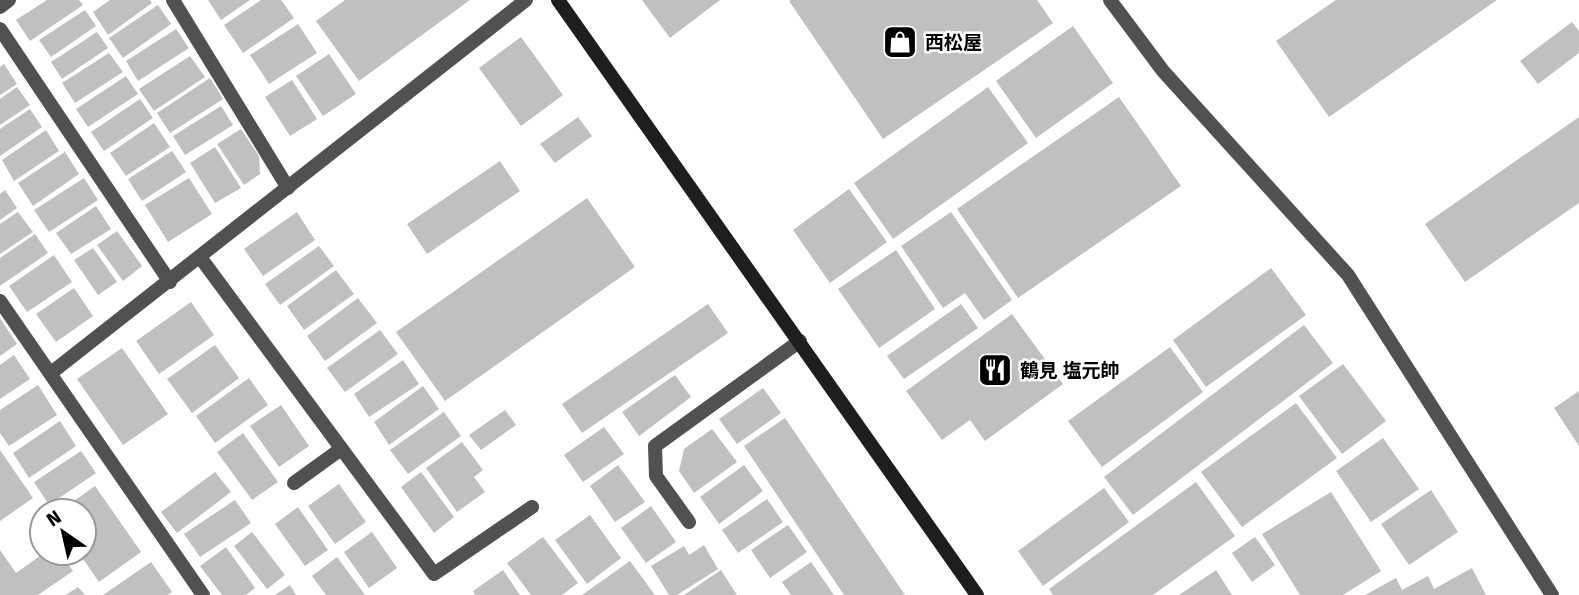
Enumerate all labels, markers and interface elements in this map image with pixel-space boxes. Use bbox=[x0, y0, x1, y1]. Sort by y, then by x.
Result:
shop icon: 西松屋 bbox=[881, 23, 919, 61]
place label: 西松屋 bbox=[925, 31, 982, 54]
restaurant icon: 鶴見 塩元帥 bbox=[976, 351, 1014, 389]
place label: 鶴見 塩元帥 bbox=[1020, 359, 1120, 382]
north arrow bbox=[28, 497, 98, 567]
text: N bbox=[42, 505, 65, 531]

